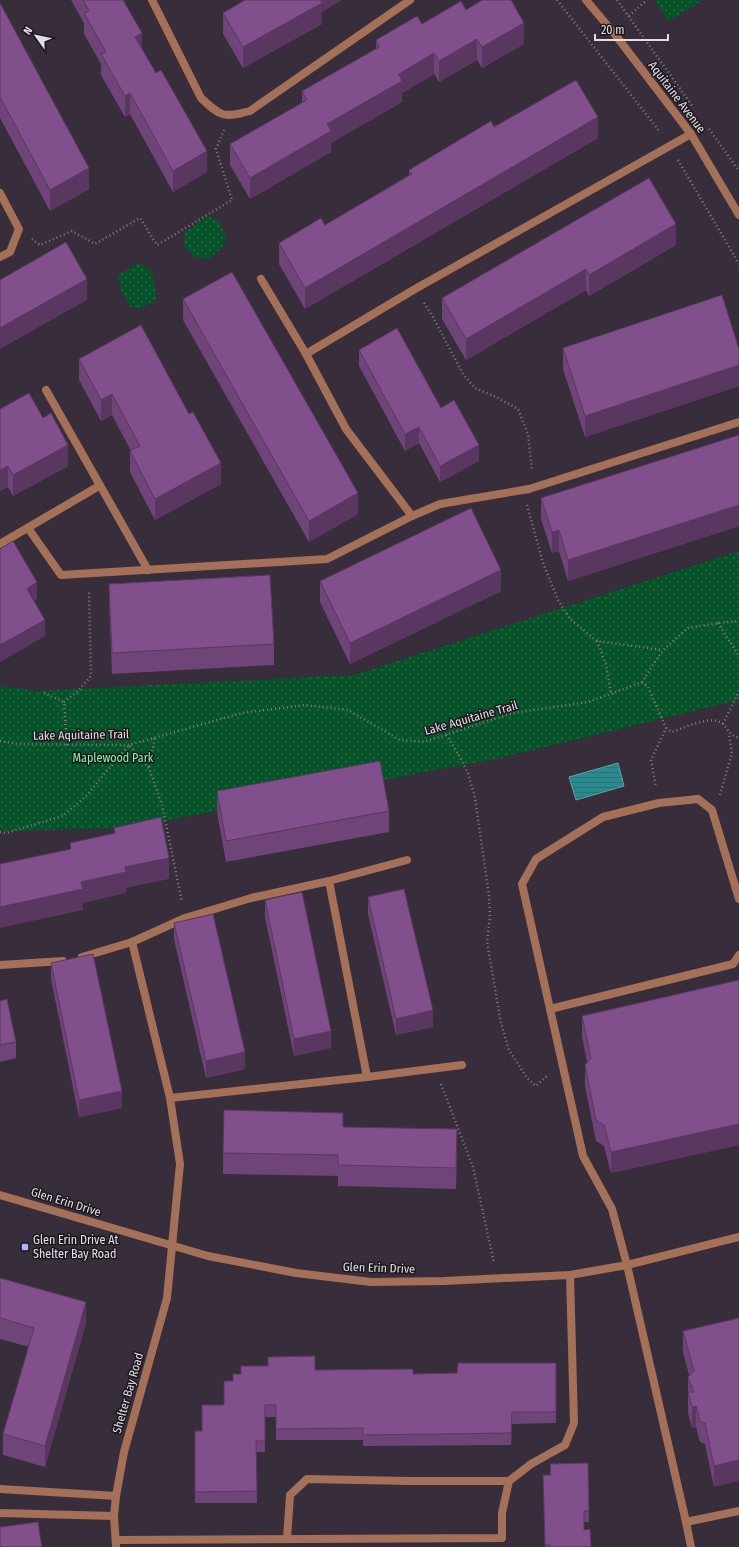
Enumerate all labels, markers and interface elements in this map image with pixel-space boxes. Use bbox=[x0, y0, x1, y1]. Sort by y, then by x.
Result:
north arrow bbox=[16, 16, 56, 56]
scale bar bbox=[595, 16, 668, 42]
text: 20 m bbox=[601, 23, 625, 37]
text: N bbox=[21, 25, 35, 37]
street label: Aquitaine Avenue bbox=[646, 58, 708, 136]
street label: Lake Aquitaine Trail bbox=[423, 698, 519, 738]
street label: Lake Aquitaine Trail bbox=[33, 727, 129, 743]
park label: Maplewood Park bbox=[73, 751, 154, 765]
street label: Glen Erin Drive bbox=[29, 1185, 103, 1219]
place label: Glen Erin Drive At Shelter Bay Road bbox=[33, 1233, 118, 1261]
marker: Glen Erin Drive At Shelter Bay Road bbox=[20, 1242, 30, 1252]
street label: Glen Erin Drive bbox=[343, 1260, 415, 1276]
street label: Shelter Bay Road bbox=[110, 1351, 146, 1435]

